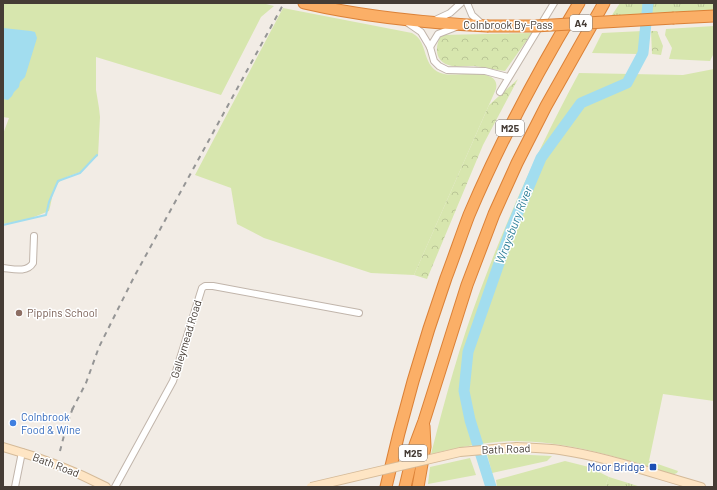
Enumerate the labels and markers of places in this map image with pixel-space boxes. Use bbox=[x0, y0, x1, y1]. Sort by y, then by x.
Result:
place label: Pippins School bbox=[27, 306, 97, 319]
marker: Pippins School bbox=[14, 308, 24, 318]
place label: Colnbrook Food & Wine bbox=[21, 410, 81, 436]
marker: Colnbrook Food & Wine bbox=[8, 418, 18, 428]
place label: Moor Bridge bbox=[587, 460, 645, 473]
marker: Moor Bridge bbox=[648, 462, 658, 472]

